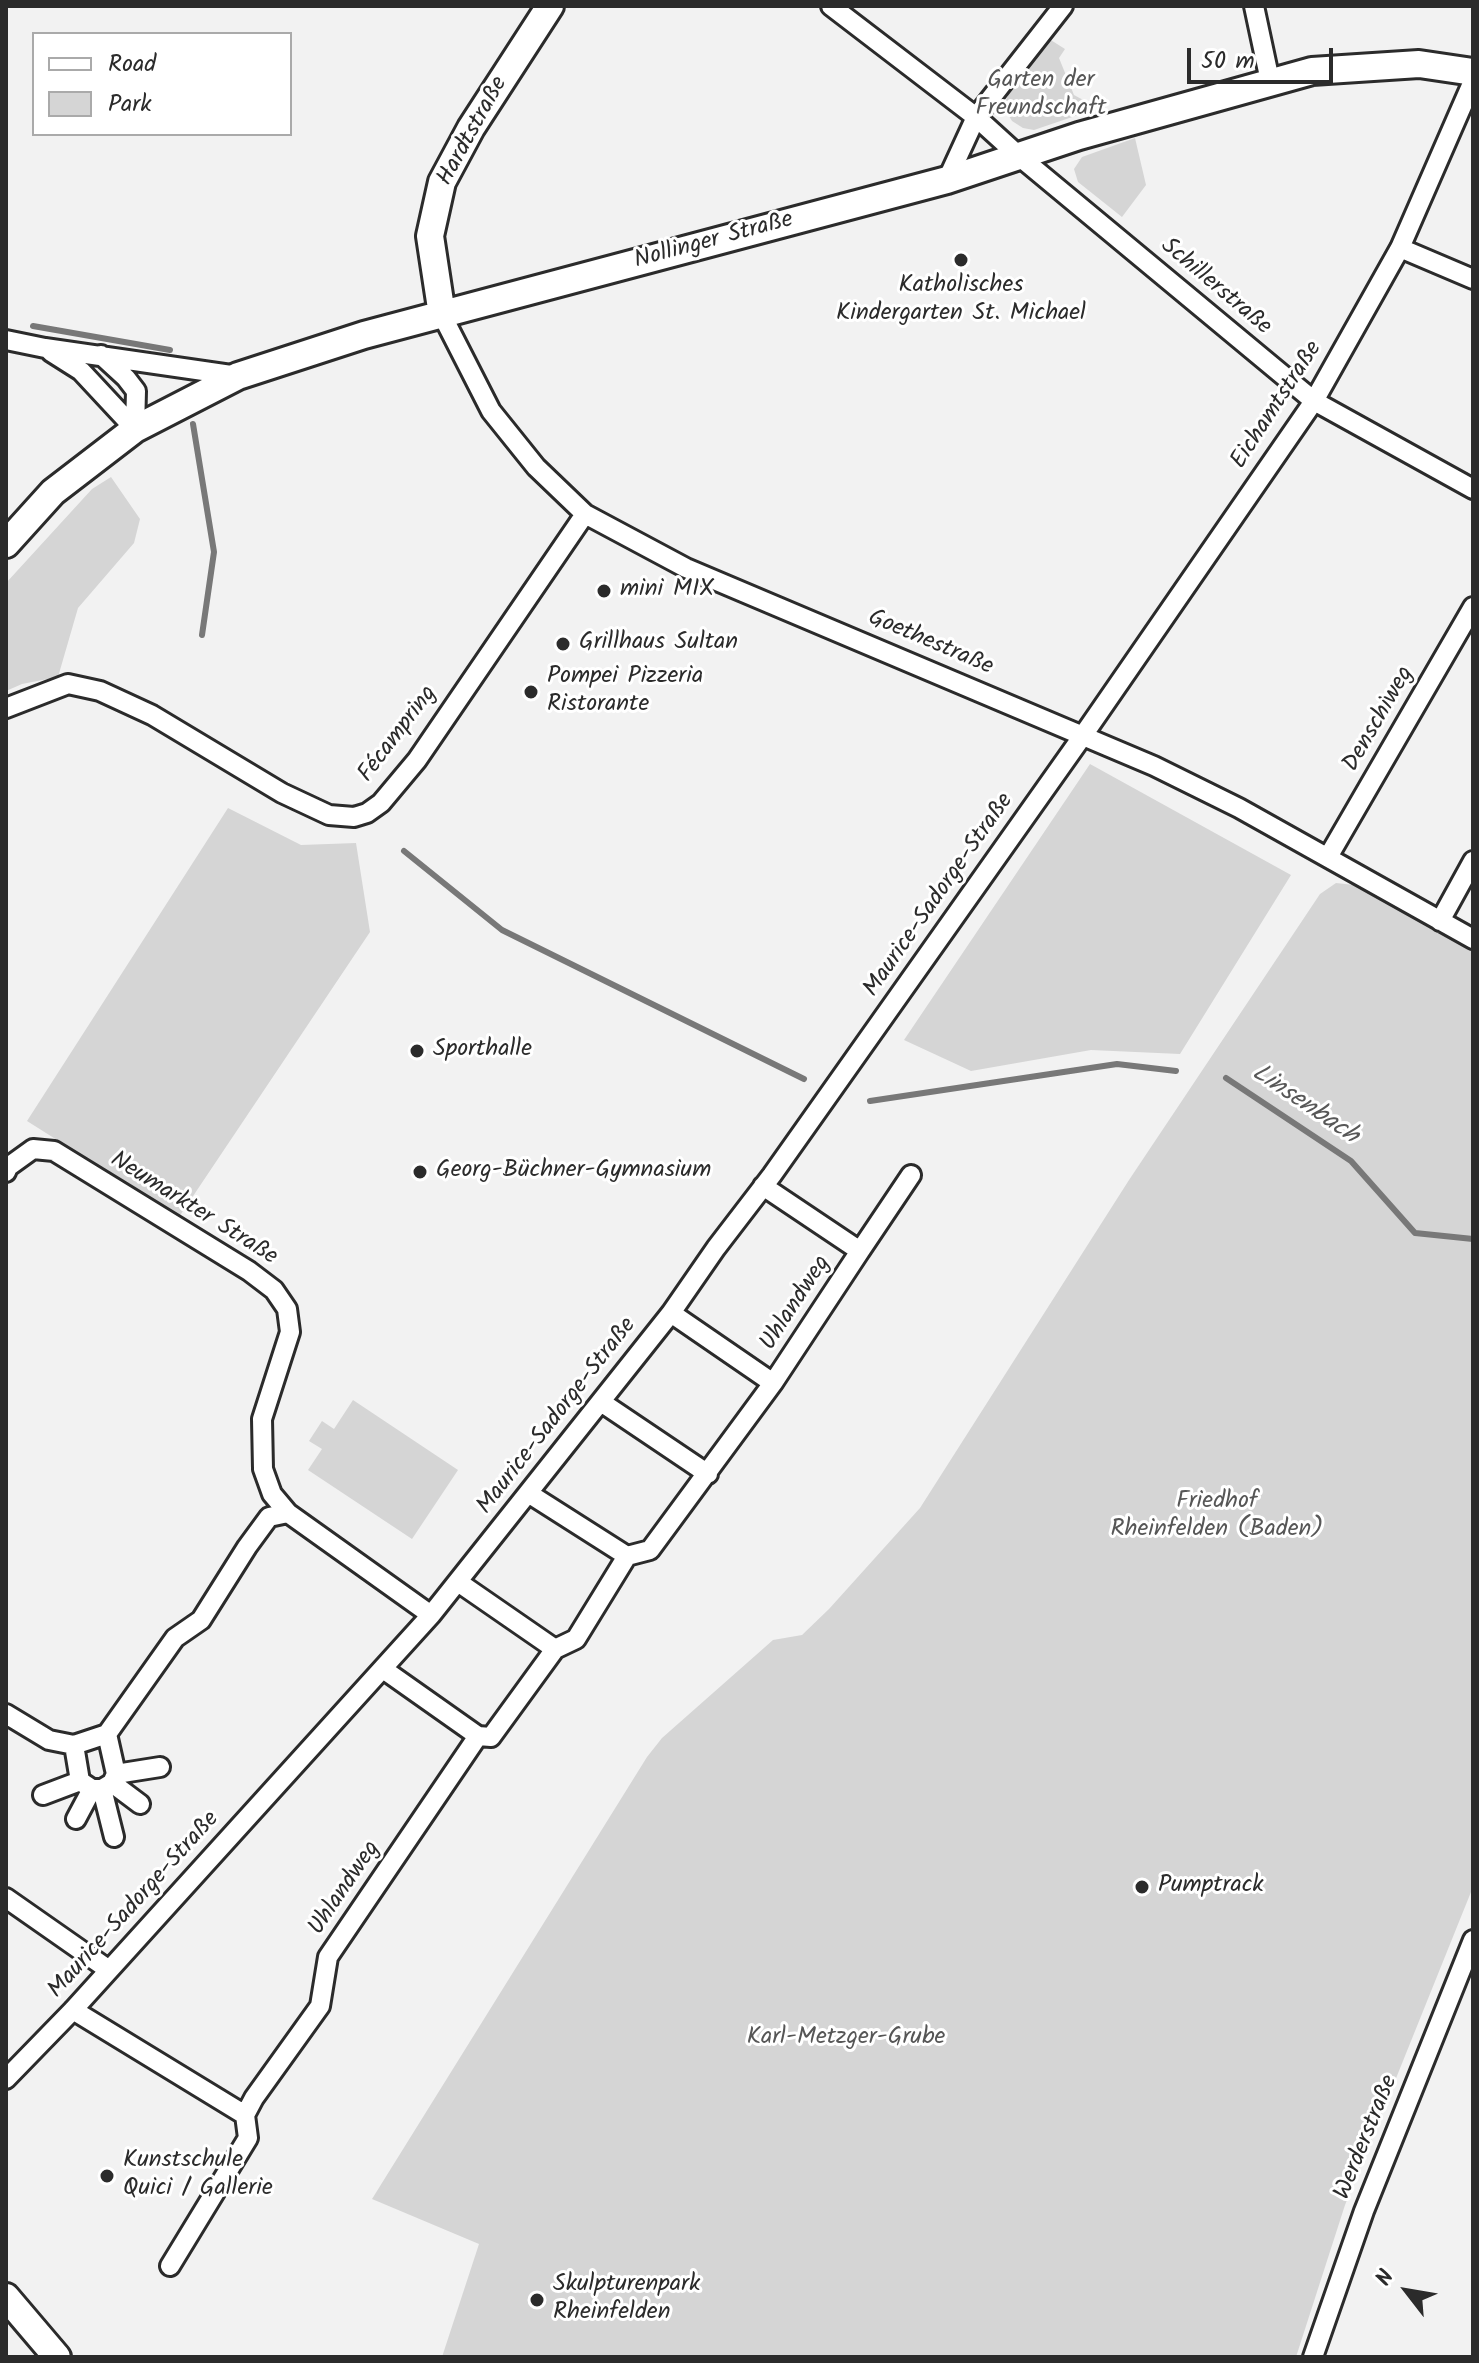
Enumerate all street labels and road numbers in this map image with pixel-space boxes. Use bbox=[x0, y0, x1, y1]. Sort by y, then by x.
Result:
street label: Hardtstraße bbox=[432, 72, 516, 192]
street label: Nollinger Straße bbox=[631, 207, 797, 277]
street label: Schillerstraße bbox=[1154, 233, 1276, 343]
street label: Eichamtstraße bbox=[1226, 337, 1330, 475]
street label: Goethestraße bbox=[863, 605, 997, 683]
street label: Denschiweg bbox=[1338, 662, 1422, 778]
street label: Fécampring bbox=[353, 681, 445, 789]
street label: Maurice-Sadorge-Straße bbox=[859, 789, 1021, 1003]
street label: Neumarkter Straße bbox=[104, 1147, 282, 1273]
street label: Uhlandweg bbox=[756, 1251, 838, 1357]
street label: Maurice-Sadorge-Straße bbox=[472, 1313, 644, 1521]
street label: Maurice-Sadorge-Straße bbox=[43, 1806, 227, 2006]
street label: Uhlandweg bbox=[304, 1836, 388, 1942]
street label: Werderstraße bbox=[1330, 2072, 1406, 2204]

